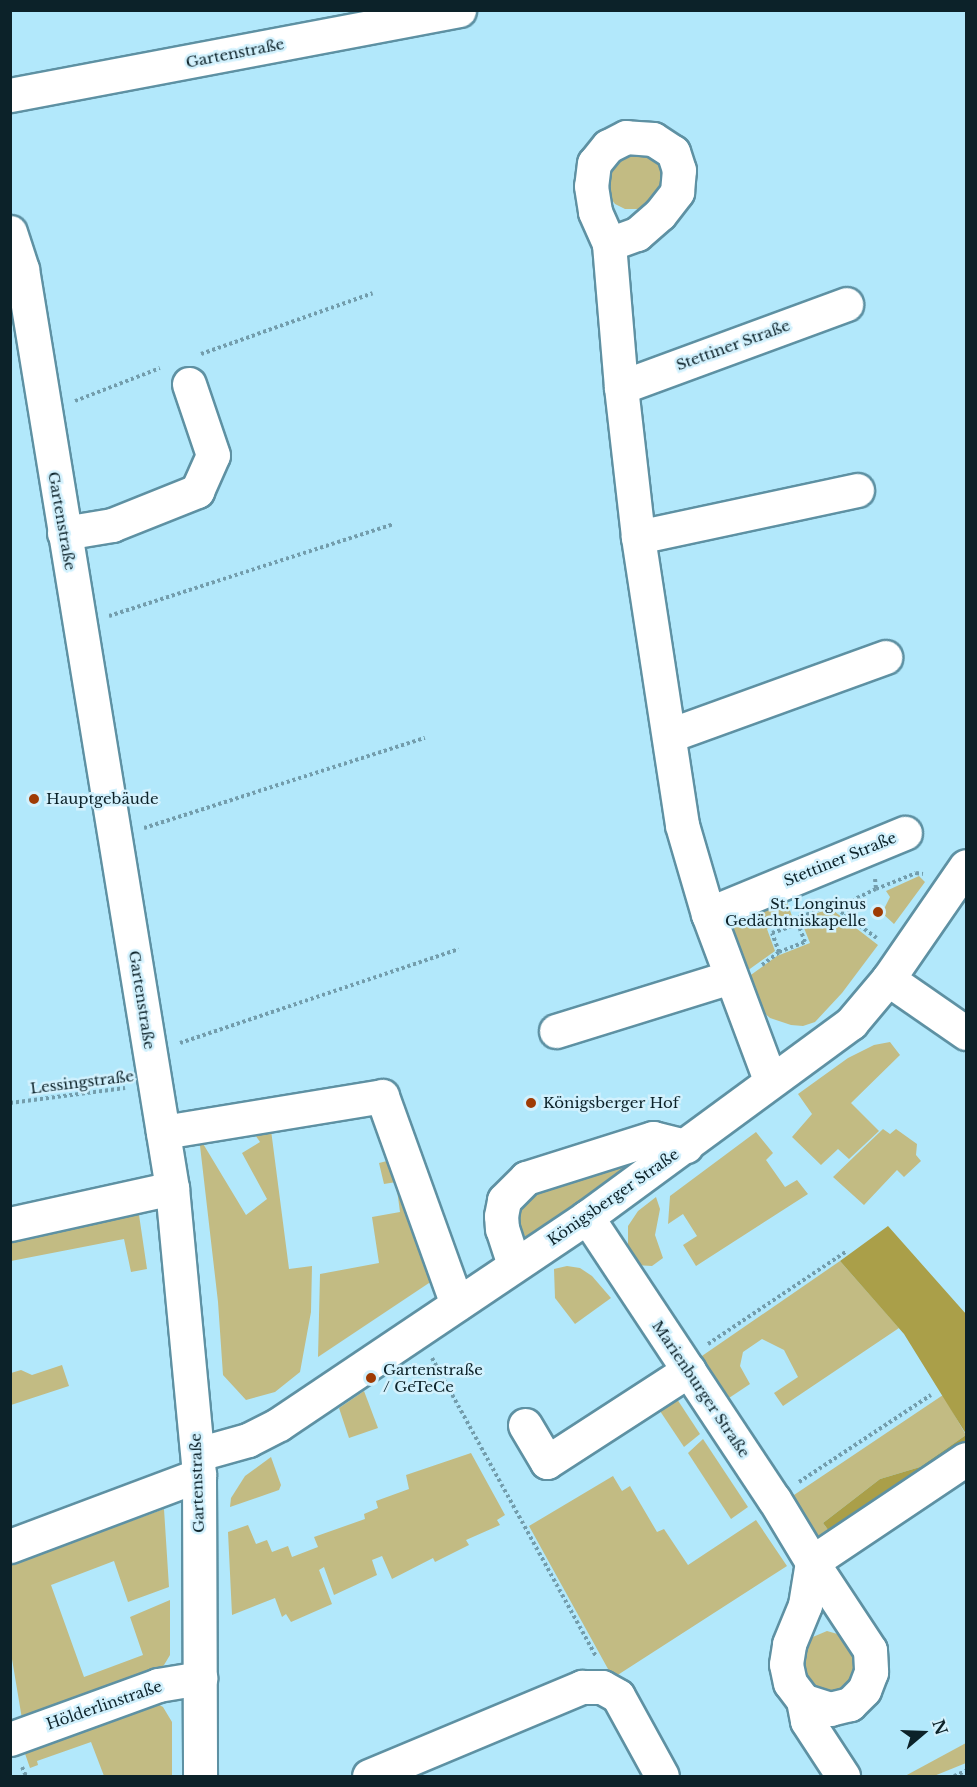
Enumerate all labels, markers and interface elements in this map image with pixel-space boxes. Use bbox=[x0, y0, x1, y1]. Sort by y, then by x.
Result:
street label: Gartenstraße bbox=[184, 35, 286, 71]
street label: Stettiner Straße bbox=[673, 316, 793, 374]
street label: Gartenstraße bbox=[44, 470, 80, 572]
place label: Hauptgebäude bbox=[46, 790, 158, 808]
marker: Hauptgebäude bbox=[27, 792, 41, 806]
street label: Stettiner Straße bbox=[781, 828, 899, 890]
place label: St. Longinus Gedächtniskapelle bbox=[725, 894, 866, 929]
marker: St. Longinus Gedächtniskapelle bbox=[871, 905, 885, 919]
street label: Gartenstraße bbox=[125, 949, 159, 1051]
street label: Lessingstraße bbox=[29, 1067, 135, 1097]
place label: Königsberger Hof bbox=[543, 1094, 679, 1112]
marker: Königsberger Hof bbox=[524, 1096, 538, 1110]
street label: Königsberger Straße bbox=[544, 1145, 682, 1249]
street label: Marienburger Straße bbox=[648, 1317, 754, 1461]
place label: Gartenstraße / GeTeCe bbox=[383, 1360, 483, 1395]
marker: Gartenstraße / GeTeCe bbox=[364, 1371, 378, 1385]
street label: Gartenstraße bbox=[186, 1433, 208, 1533]
street label: Hölderlinstraße bbox=[44, 1677, 164, 1733]
north arrow bbox=[893, 1703, 953, 1763]
text: N bbox=[928, 1717, 952, 1738]

